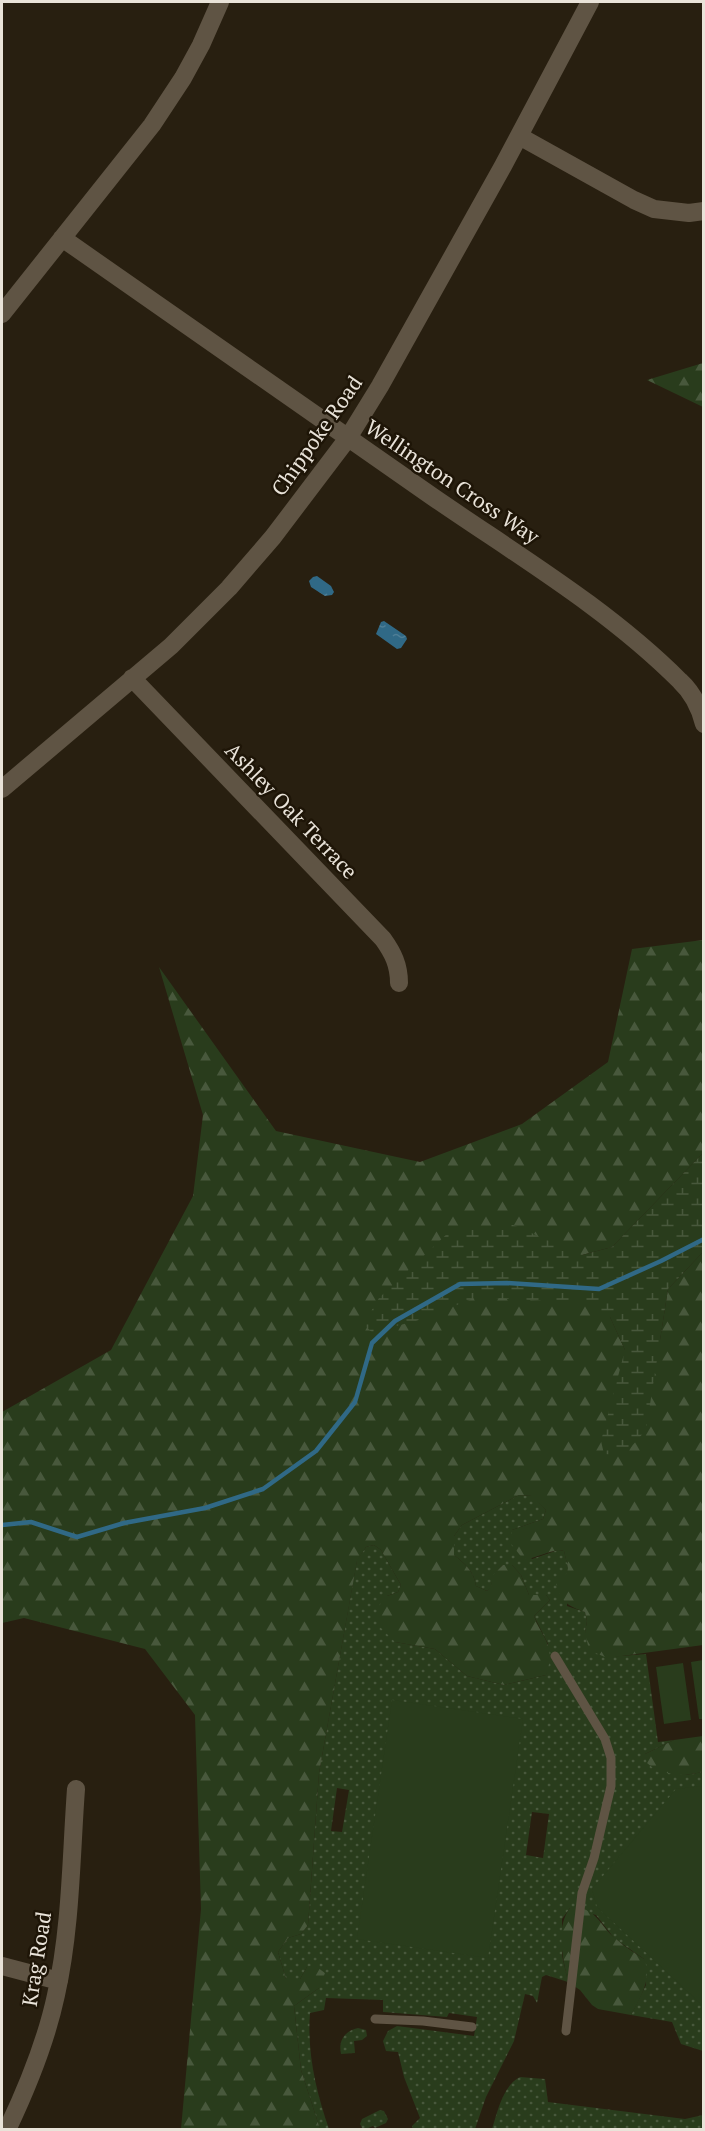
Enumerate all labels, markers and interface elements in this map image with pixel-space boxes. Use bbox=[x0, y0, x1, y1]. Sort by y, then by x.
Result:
street label: Chippoke Road bbox=[264, 370, 368, 501]
street label: Wellington Cross Way bbox=[360, 412, 545, 550]
street label: Ashley Oak Terrace bbox=[219, 736, 364, 884]
street label: Krag Road bbox=[15, 1909, 57, 2008]

